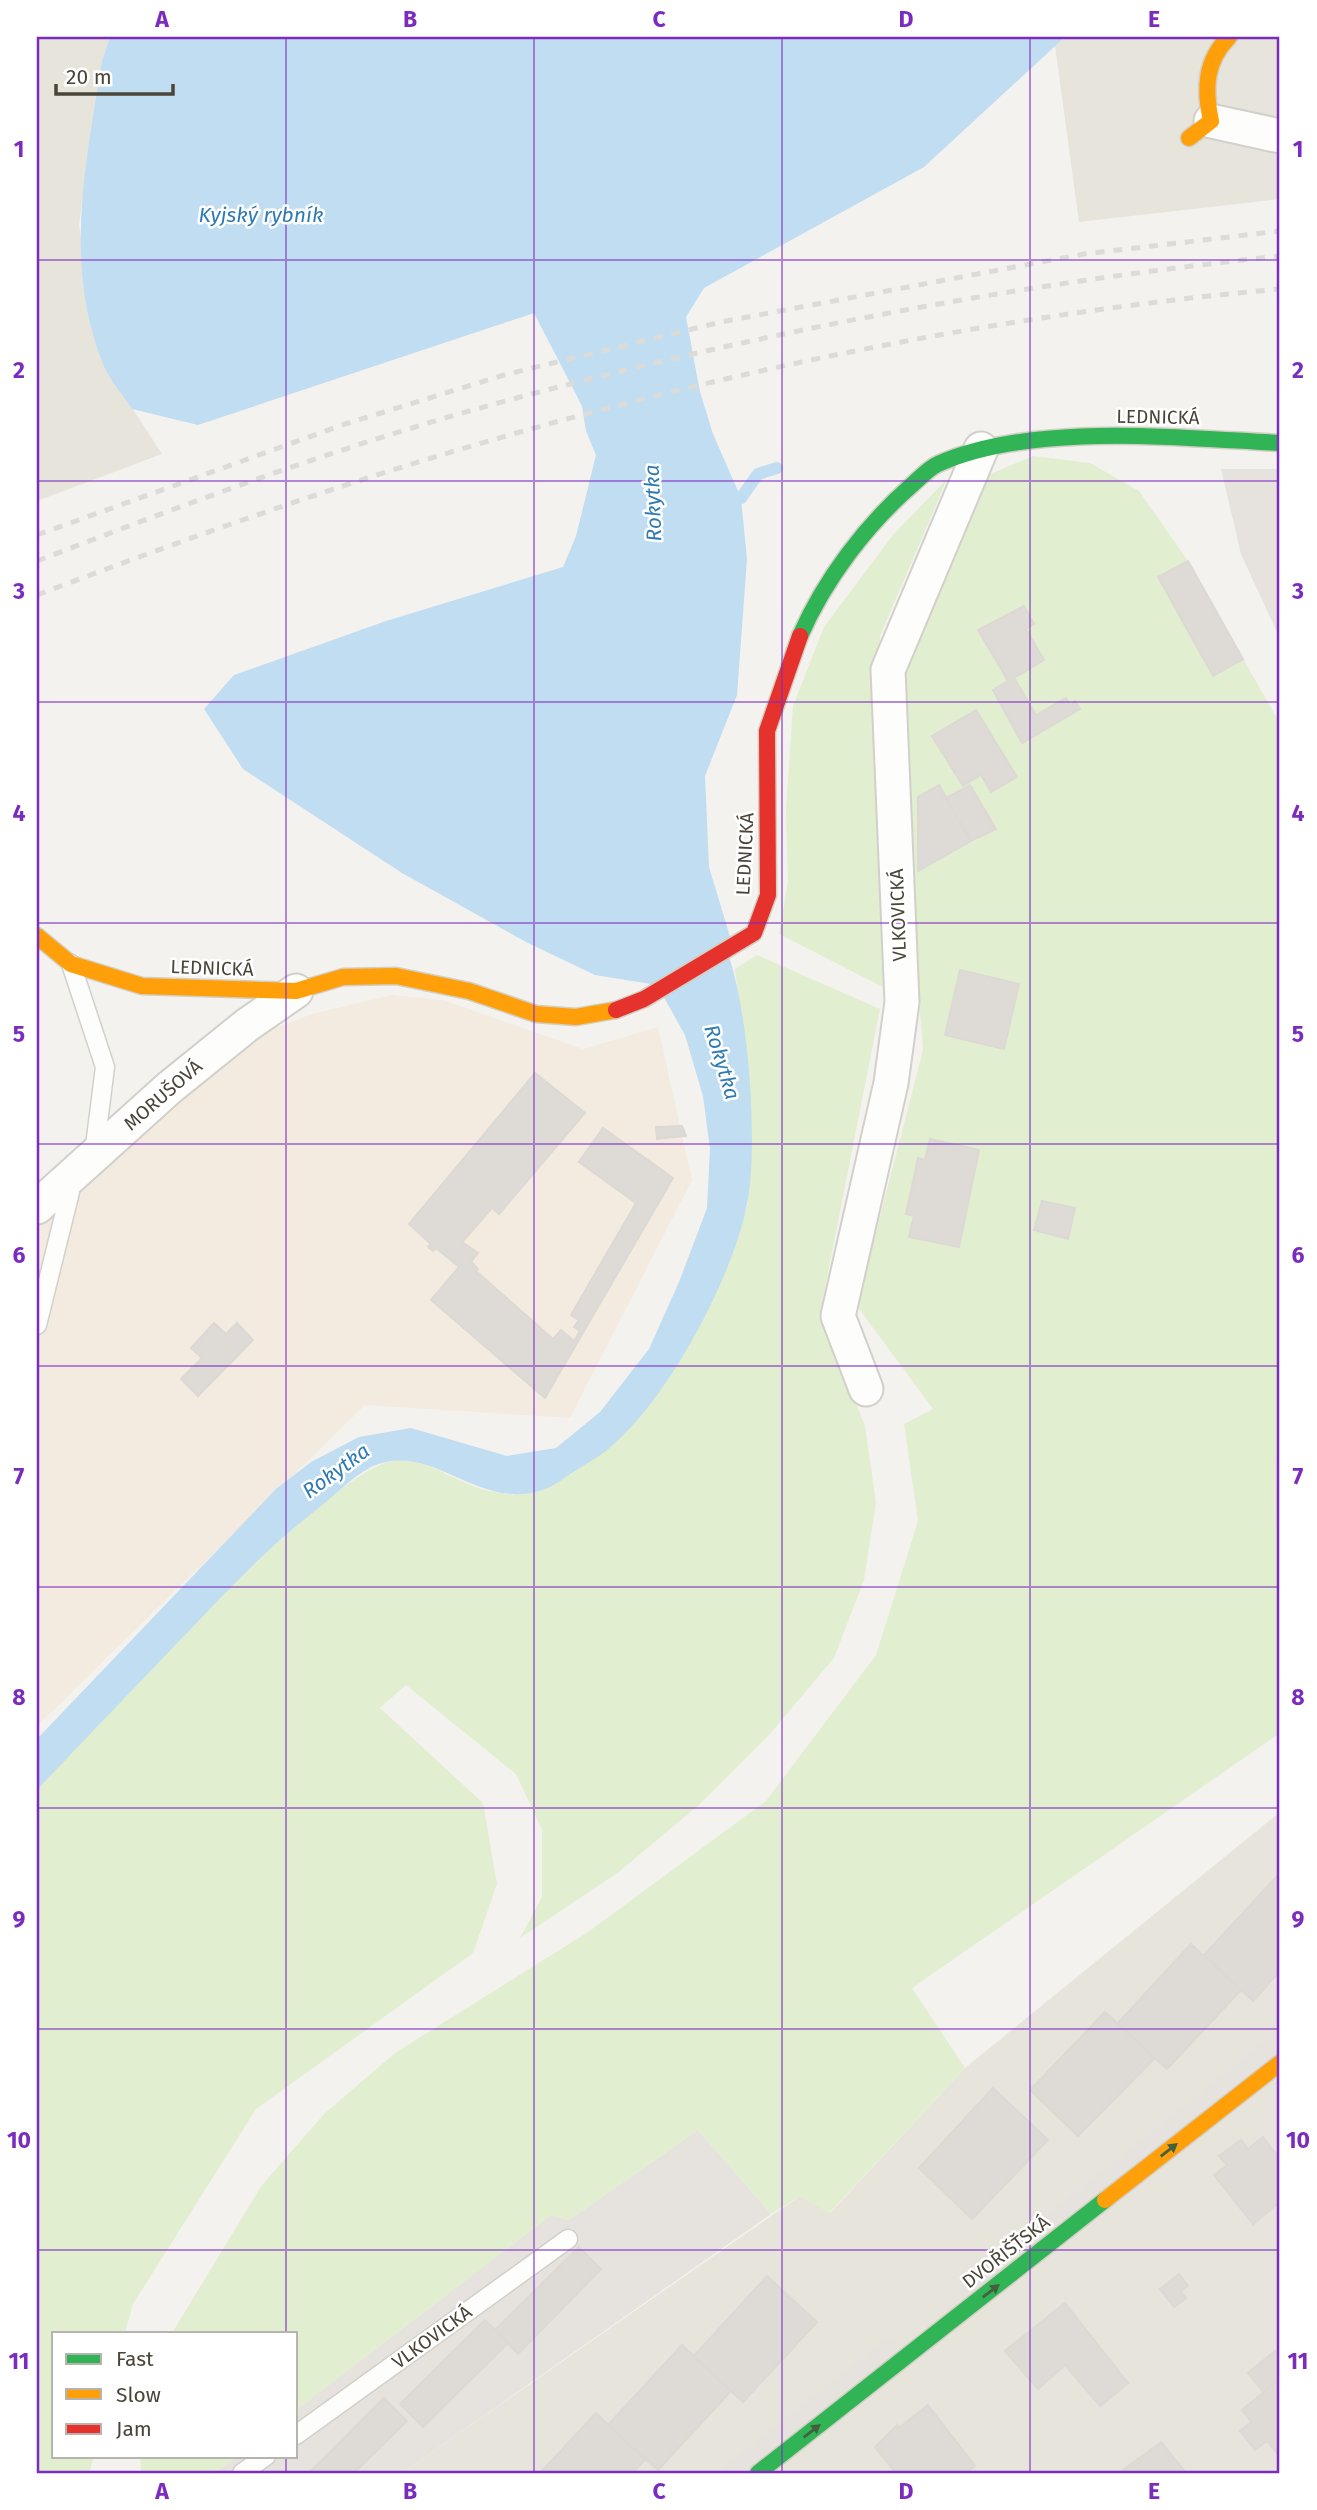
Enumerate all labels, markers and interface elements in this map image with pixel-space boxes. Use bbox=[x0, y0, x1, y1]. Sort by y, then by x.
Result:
text: A bbox=[154, 5, 169, 33]
text: B bbox=[403, 5, 417, 33]
text: C bbox=[652, 5, 666, 33]
text: D bbox=[899, 5, 914, 33]
text: E bbox=[1148, 5, 1160, 33]
scale bar bbox=[56, 52, 173, 96]
text: 20 m bbox=[66, 64, 112, 90]
text: 1 bbox=[14, 135, 24, 163]
text: 1 bbox=[1293, 135, 1303, 163]
water label: Kyjský rybník bbox=[198, 202, 324, 228]
text: 2 bbox=[13, 356, 25, 384]
text: 2 bbox=[1292, 356, 1304, 384]
street label: LEDNICKÁ bbox=[1116, 405, 1200, 429]
water label: Rokytka bbox=[639, 464, 667, 542]
text: 3 bbox=[12, 577, 25, 605]
text: 3 bbox=[1291, 577, 1304, 605]
text: 4 bbox=[13, 799, 26, 827]
text: 4 bbox=[1292, 799, 1305, 827]
street label: LEDNICKÁ bbox=[731, 812, 759, 896]
street label: VLKOVICKÁ bbox=[885, 868, 911, 962]
street label: LEDNICKÁ bbox=[170, 955, 254, 981]
text: 5 bbox=[13, 1020, 25, 1048]
text: 5 bbox=[1292, 1020, 1304, 1048]
water label: Rokytka bbox=[698, 1021, 746, 1103]
street label: MORUŠOVÁ bbox=[119, 1055, 207, 1135]
text: 6 bbox=[13, 1241, 26, 1269]
text: 6 bbox=[1292, 1241, 1305, 1269]
water label: Rokytka bbox=[297, 1438, 375, 1504]
text: 7 bbox=[14, 1462, 25, 1490]
text: 7 bbox=[1293, 1462, 1304, 1490]
text: 8 bbox=[12, 1683, 26, 1711]
text: 8 bbox=[1291, 1683, 1305, 1711]
text: 9 bbox=[13, 1905, 26, 1933]
text: 9 bbox=[1292, 1905, 1305, 1933]
text: 10 bbox=[7, 2126, 31, 2154]
text: 10 bbox=[1286, 2126, 1310, 2154]
one-way arrow bbox=[1161, 2143, 1178, 2158]
street label: DVOŘIŠŤSKÁ bbox=[958, 2211, 1054, 2293]
one-way arrow bbox=[981, 2283, 999, 2298]
street label: VLKOVICKÁ bbox=[388, 2300, 476, 2374]
legend bbox=[52, 2332, 298, 2458]
text: Fast bbox=[116, 2346, 154, 2372]
text: 11 bbox=[9, 2347, 29, 2375]
text: 11 bbox=[1288, 2347, 1308, 2375]
text: Slow bbox=[116, 2382, 161, 2408]
text: Jam bbox=[116, 2416, 152, 2442]
one-way arrow bbox=[803, 2424, 820, 2439]
text: A bbox=[154, 2477, 169, 2505]
text: B bbox=[403, 2477, 417, 2505]
text: C bbox=[652, 2477, 666, 2505]
text: D bbox=[899, 2477, 914, 2505]
text: E bbox=[1148, 2477, 1160, 2505]

